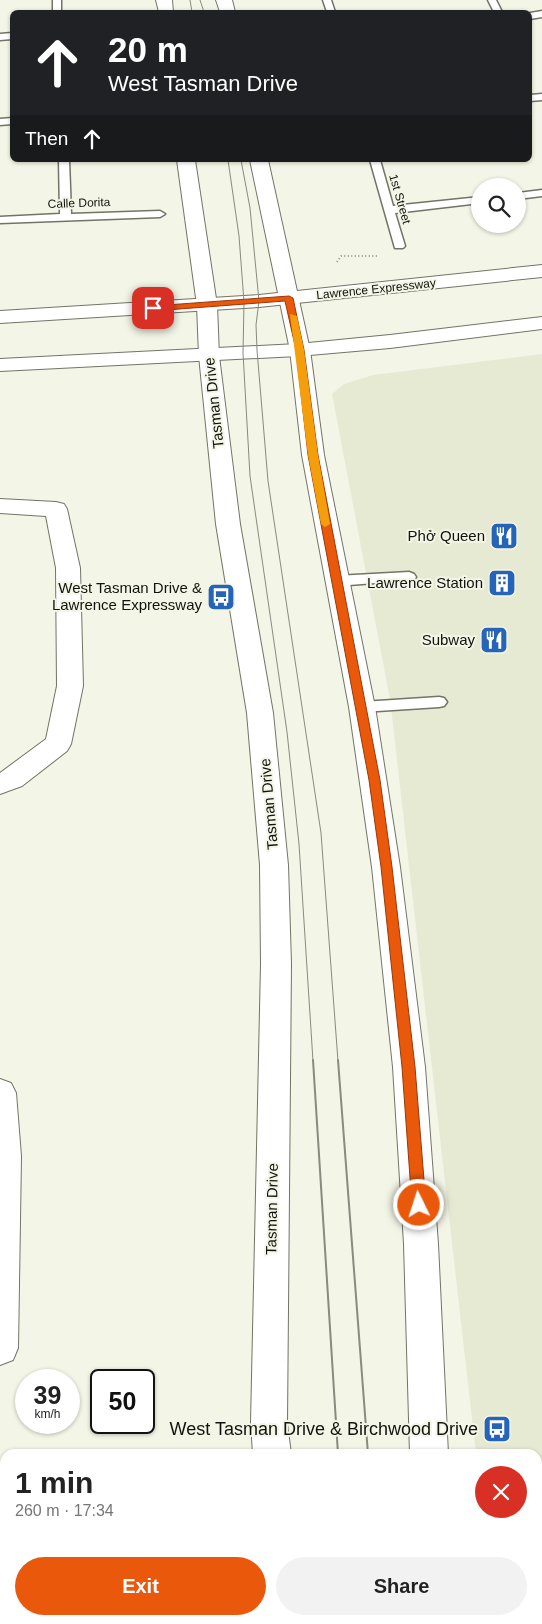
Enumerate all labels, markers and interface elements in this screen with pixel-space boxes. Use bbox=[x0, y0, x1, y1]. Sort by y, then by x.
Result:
icon: ahead bbox=[25, 30, 90, 95]
text: 20 m bbox=[108, 30, 188, 69]
text: West Tasman Drive bbox=[108, 71, 298, 96]
icon: ahead bbox=[78, 125, 106, 153]
text: Then bbox=[25, 128, 68, 149]
street label: 1st Street bbox=[386, 172, 414, 226]
map controls bbox=[471, 178, 526, 233]
button: search bbox=[471, 178, 526, 233]
street label: Calle Dorita bbox=[47, 195, 111, 211]
street label: Lawrence Expressway bbox=[316, 276, 436, 302]
pin bbox=[132, 287, 174, 329]
icon: arrive bbox=[139, 294, 167, 322]
street label: Tasman Drive bbox=[200, 357, 227, 450]
restaurant icon: Phở Queen bbox=[489, 521, 519, 551]
place label: Phở Queen bbox=[408, 527, 485, 544]
building icon: Lawrence Station bbox=[487, 568, 517, 598]
place label: Lawrence Station bbox=[367, 574, 483, 591]
place label: West Tasman Drive & Lawrence Expressway bbox=[52, 579, 202, 613]
bus stop icon: West Tasman Drive & Lawrence Expressway bbox=[206, 582, 236, 612]
restaurant icon: Subway bbox=[479, 625, 509, 655]
place label: Subway bbox=[422, 631, 475, 648]
street label: Tasman Drive bbox=[256, 758, 281, 850]
street label: Tasman Drive bbox=[262, 1163, 281, 1255]
position arrow bbox=[392, 1178, 444, 1230]
speed limit sign: 50 bbox=[90, 1369, 155, 1434]
text: 39 bbox=[34, 1381, 61, 1409]
text: km/h bbox=[34, 1407, 61, 1421]
bus stop icon: West Tasman Drive & Birchwood Drive bbox=[482, 1414, 512, 1444]
place label: West Tasman Drive & Birchwood Drive bbox=[170, 1419, 478, 1439]
text: 1 min bbox=[15, 1466, 93, 1499]
button: close bbox=[475, 1466, 527, 1518]
text: 260 m · 17:34 bbox=[15, 1502, 114, 1519]
button: Exit bbox=[15, 1557, 266, 1615]
button: Share bbox=[276, 1557, 527, 1615]

